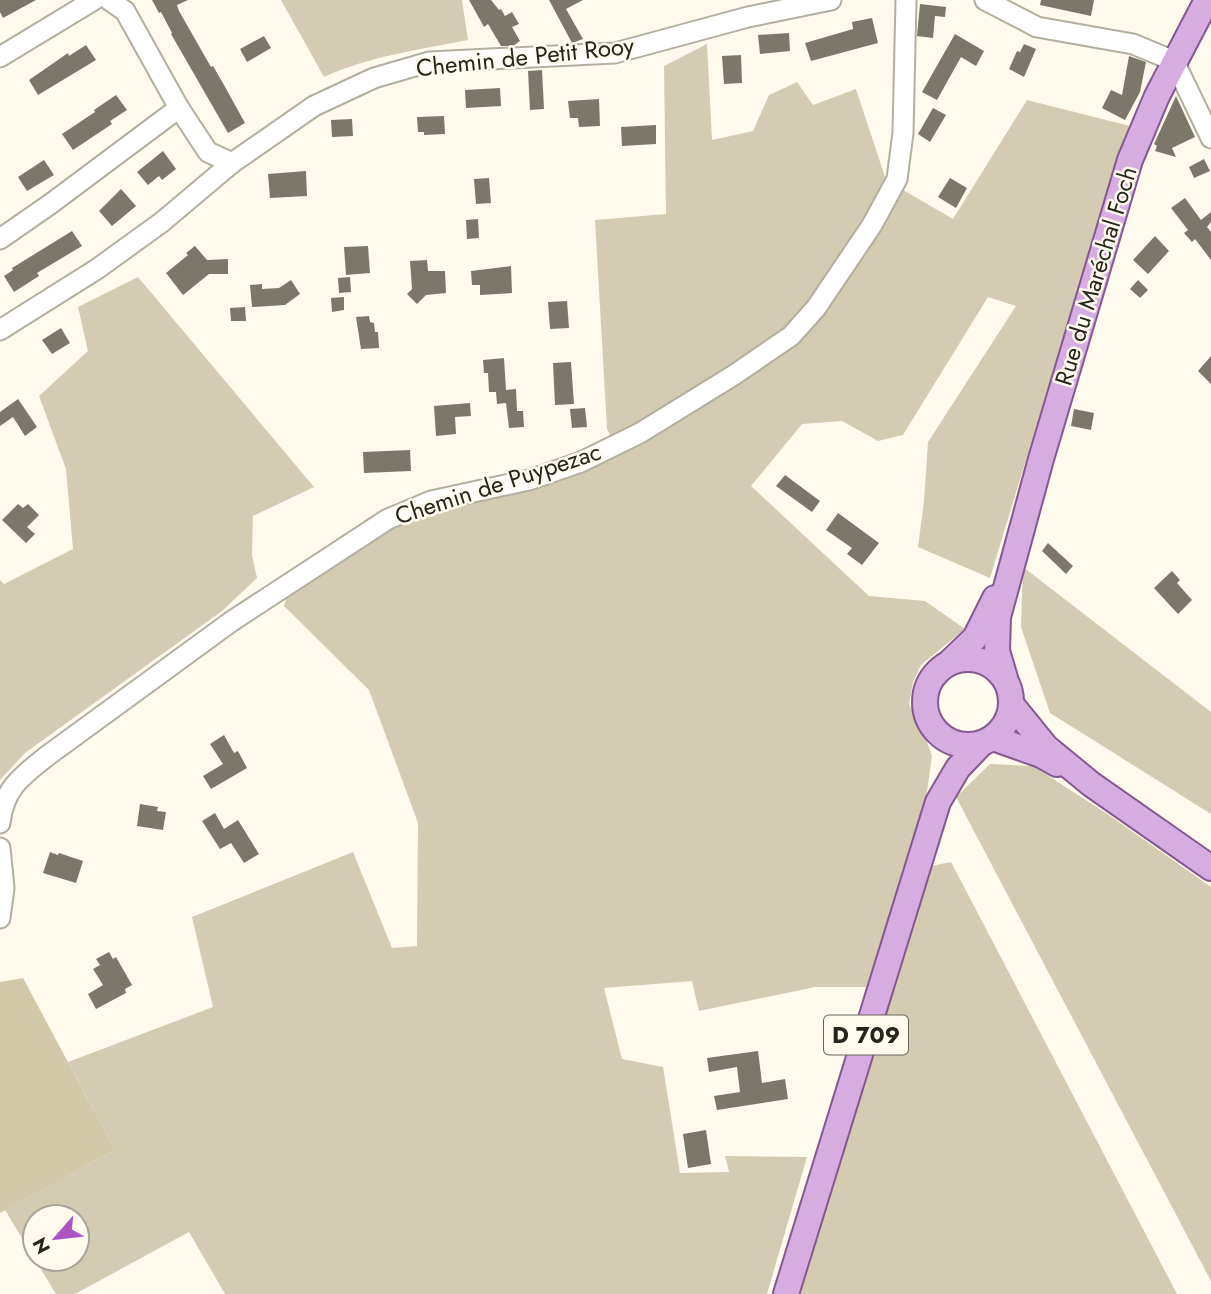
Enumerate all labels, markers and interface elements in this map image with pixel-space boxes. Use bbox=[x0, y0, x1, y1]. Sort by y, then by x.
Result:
street label: Chemin de Petit Rooy bbox=[414, 28, 636, 85]
street label: Rue du Maréchal Foch bbox=[1046, 162, 1145, 390]
street label: Chemin de Puypezac bbox=[390, 434, 605, 533]
road number: D 709 bbox=[824, 1016, 908, 1054]
north arrow bbox=[21, 1203, 91, 1273]
text: N bbox=[26, 1233, 57, 1259]

